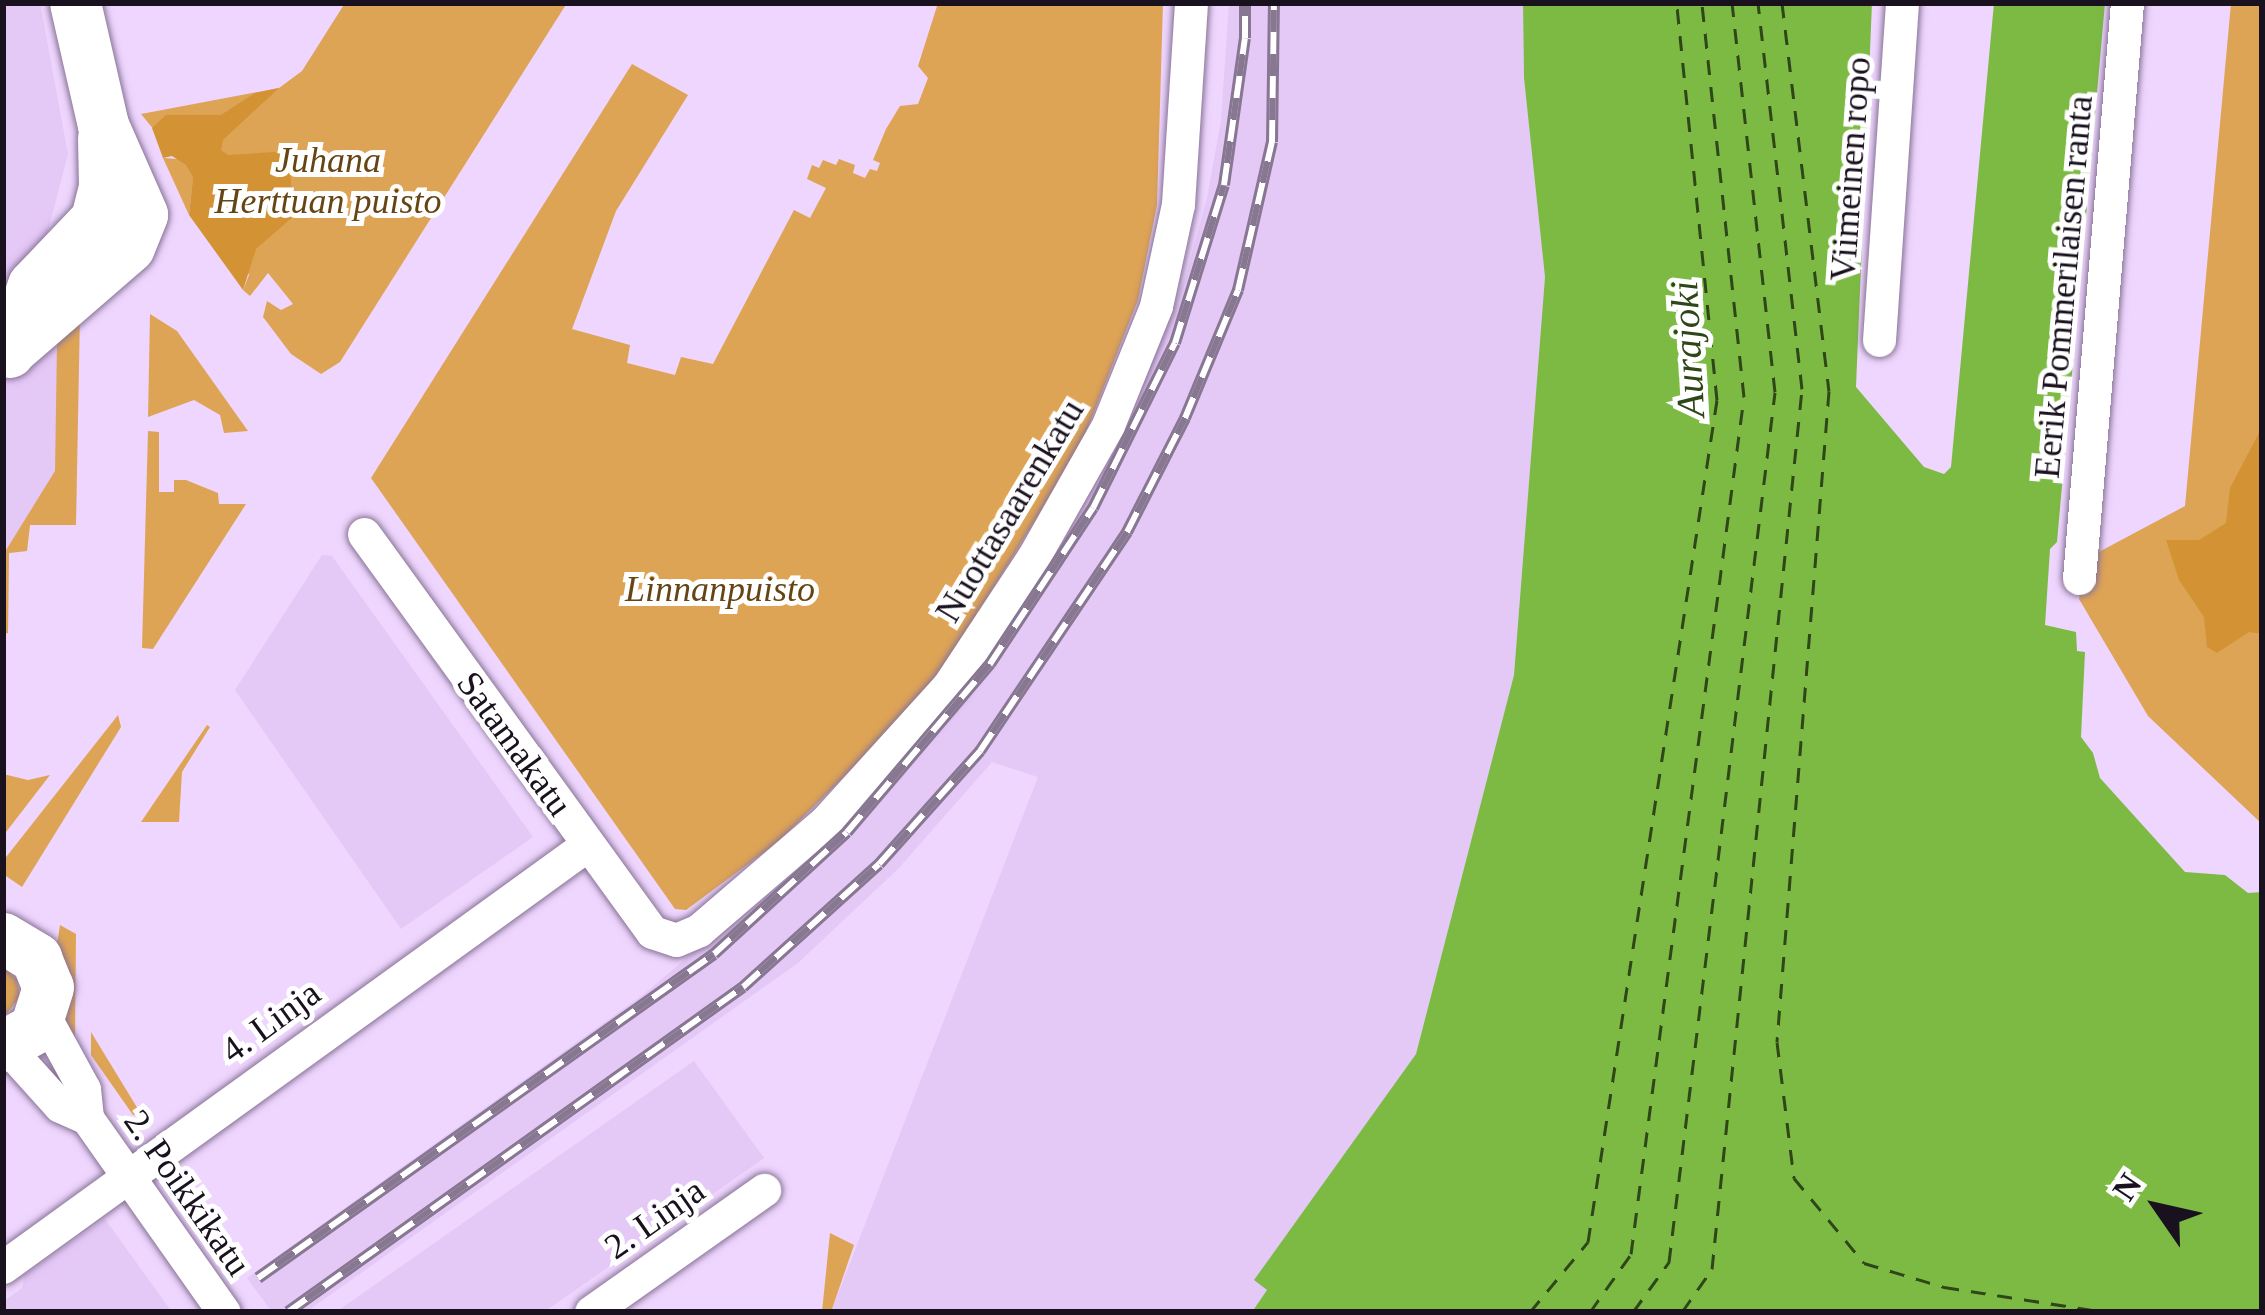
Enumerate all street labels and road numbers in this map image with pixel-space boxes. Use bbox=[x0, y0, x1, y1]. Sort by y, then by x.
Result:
street label: Viimeinen ropo bbox=[1822, 55, 1880, 283]
street label: Eerik Pommerilaisen ranta bbox=[2026, 94, 2102, 480]
street label: Nuottasaarenkatu bbox=[927, 392, 1093, 630]
street label: Satamakatu bbox=[447, 663, 581, 825]
street label: 4. Linja bbox=[213, 972, 329, 1072]
street label: 2. Poikkikatu bbox=[114, 1102, 260, 1284]
street label: 2. Linja bbox=[597, 1169, 713, 1269]

